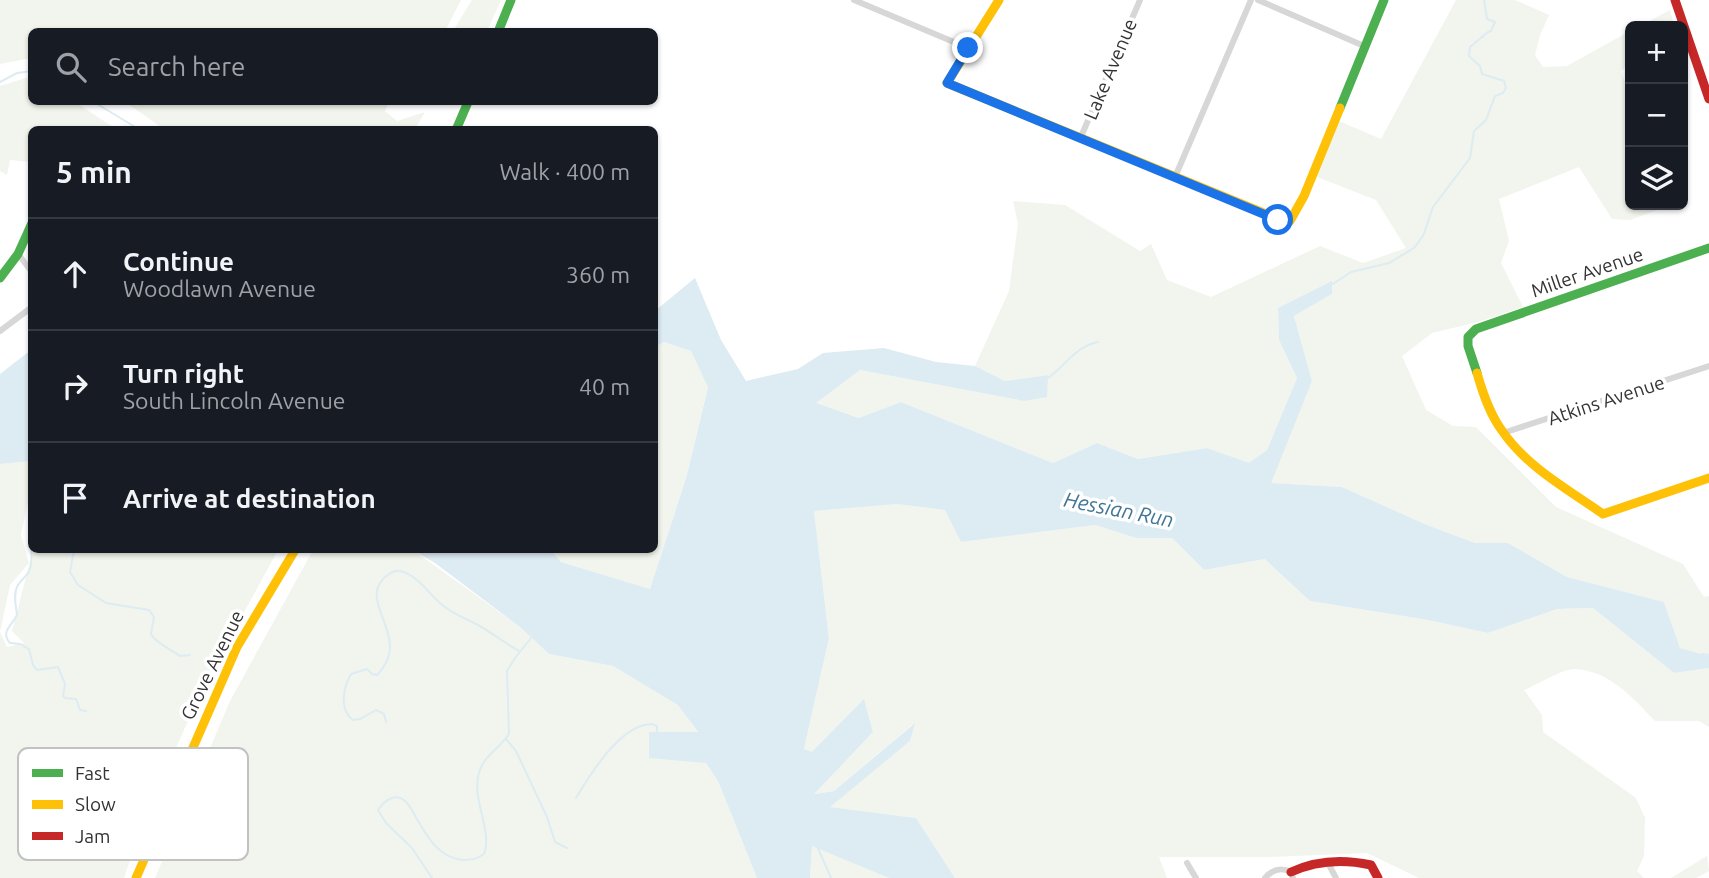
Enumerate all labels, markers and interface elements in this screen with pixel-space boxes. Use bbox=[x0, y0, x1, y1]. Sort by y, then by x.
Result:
street label: Lake Avenue bbox=[1079, 15, 1141, 123]
map controls bbox=[1625, 21, 1688, 210]
button: + bbox=[1625, 21, 1688, 84]
search box bbox=[28, 28, 658, 105]
route end bbox=[952, 32, 983, 63]
icon: search bbox=[52, 48, 90, 86]
text: Search here bbox=[108, 52, 245, 81]
button: − bbox=[1625, 84, 1688, 147]
button: layers bbox=[1625, 147, 1688, 210]
text: 5 min bbox=[56, 155, 132, 189]
text: Walk · 400 m bbox=[499, 159, 630, 184]
route start bbox=[1262, 204, 1293, 235]
street label: Miller Avenue bbox=[1528, 243, 1646, 301]
text: Continue bbox=[123, 247, 234, 276]
icon: ahead bbox=[56, 255, 94, 293]
text: 360 m bbox=[566, 262, 630, 287]
text: Woodlawn Avenue bbox=[123, 276, 316, 301]
text: Turn right bbox=[123, 359, 244, 388]
icon: right bbox=[56, 367, 94, 405]
street label: Atkins Avenue bbox=[1545, 371, 1667, 429]
text: 40 m bbox=[579, 374, 630, 399]
text: South Lincoln Avenue bbox=[123, 388, 346, 413]
icon: arrive bbox=[56, 479, 94, 517]
text: Arrive at destination bbox=[123, 484, 376, 513]
water label: Hessian Run bbox=[1062, 487, 1176, 531]
street label: Grove Avenue bbox=[176, 607, 248, 723]
legend bbox=[18, 748, 248, 860]
text: Fast bbox=[75, 762, 110, 784]
text: Slow bbox=[75, 793, 116, 815]
text: Jam bbox=[75, 825, 111, 847]

